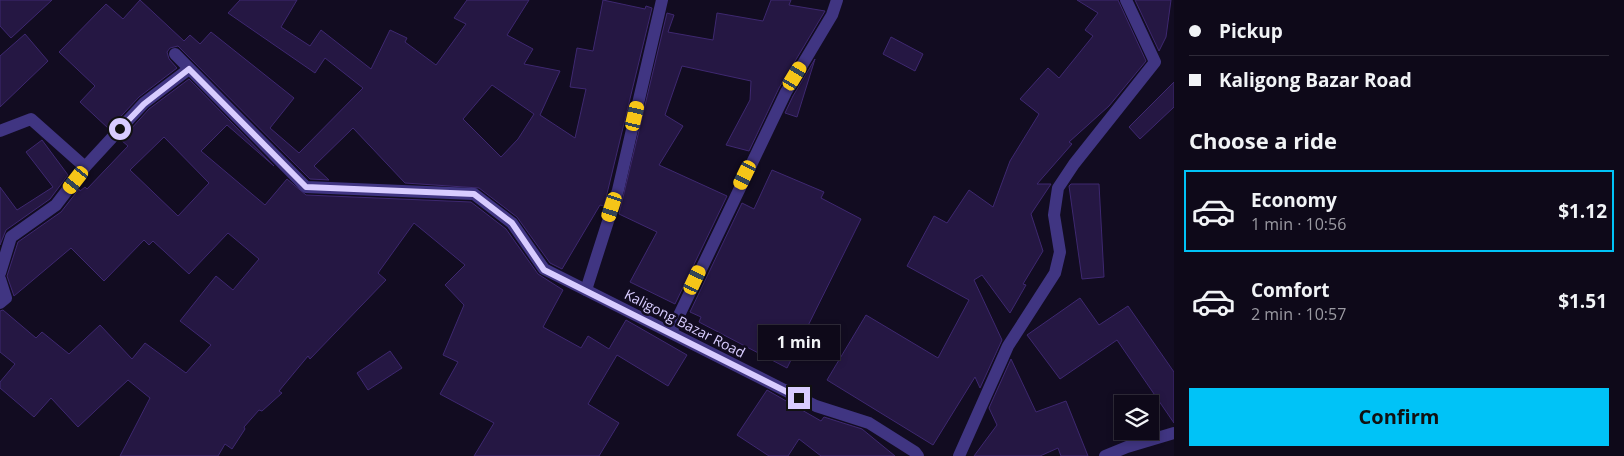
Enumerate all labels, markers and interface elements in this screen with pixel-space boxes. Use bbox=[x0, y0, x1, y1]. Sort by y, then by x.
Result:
text: Pickup bbox=[1219, 18, 1283, 44]
car bbox=[780, 59, 809, 93]
text: Kaligong Bazar Road bbox=[1219, 67, 1412, 93]
car bbox=[624, 100, 645, 132]
route start bbox=[109, 118, 131, 140]
text: Choose a ride bbox=[1189, 125, 1337, 155]
car bbox=[731, 158, 758, 192]
car bbox=[60, 164, 91, 196]
text: Economy bbox=[1251, 187, 1337, 213]
icon: car bbox=[1191, 189, 1236, 234]
car bbox=[600, 190, 623, 224]
text: $1.12 bbox=[1558, 198, 1607, 224]
text: 1 min · 10:56 bbox=[1251, 213, 1346, 235]
car bbox=[681, 263, 708, 297]
text: Comfort bbox=[1251, 277, 1330, 303]
icon: car bbox=[1191, 279, 1236, 324]
street label: Kaligong Bazar Road bbox=[621, 284, 749, 362]
text: $1.51 bbox=[1558, 288, 1607, 314]
text: 2 min · 10:57 bbox=[1251, 303, 1346, 325]
callout: 1 min bbox=[758, 326, 840, 360]
text: 1 min bbox=[777, 331, 821, 353]
route end bbox=[788, 387, 810, 409]
button: Confirm bbox=[1189, 388, 1609, 446]
map controls bbox=[1114, 395, 1159, 440]
button: layers bbox=[1114, 395, 1159, 440]

